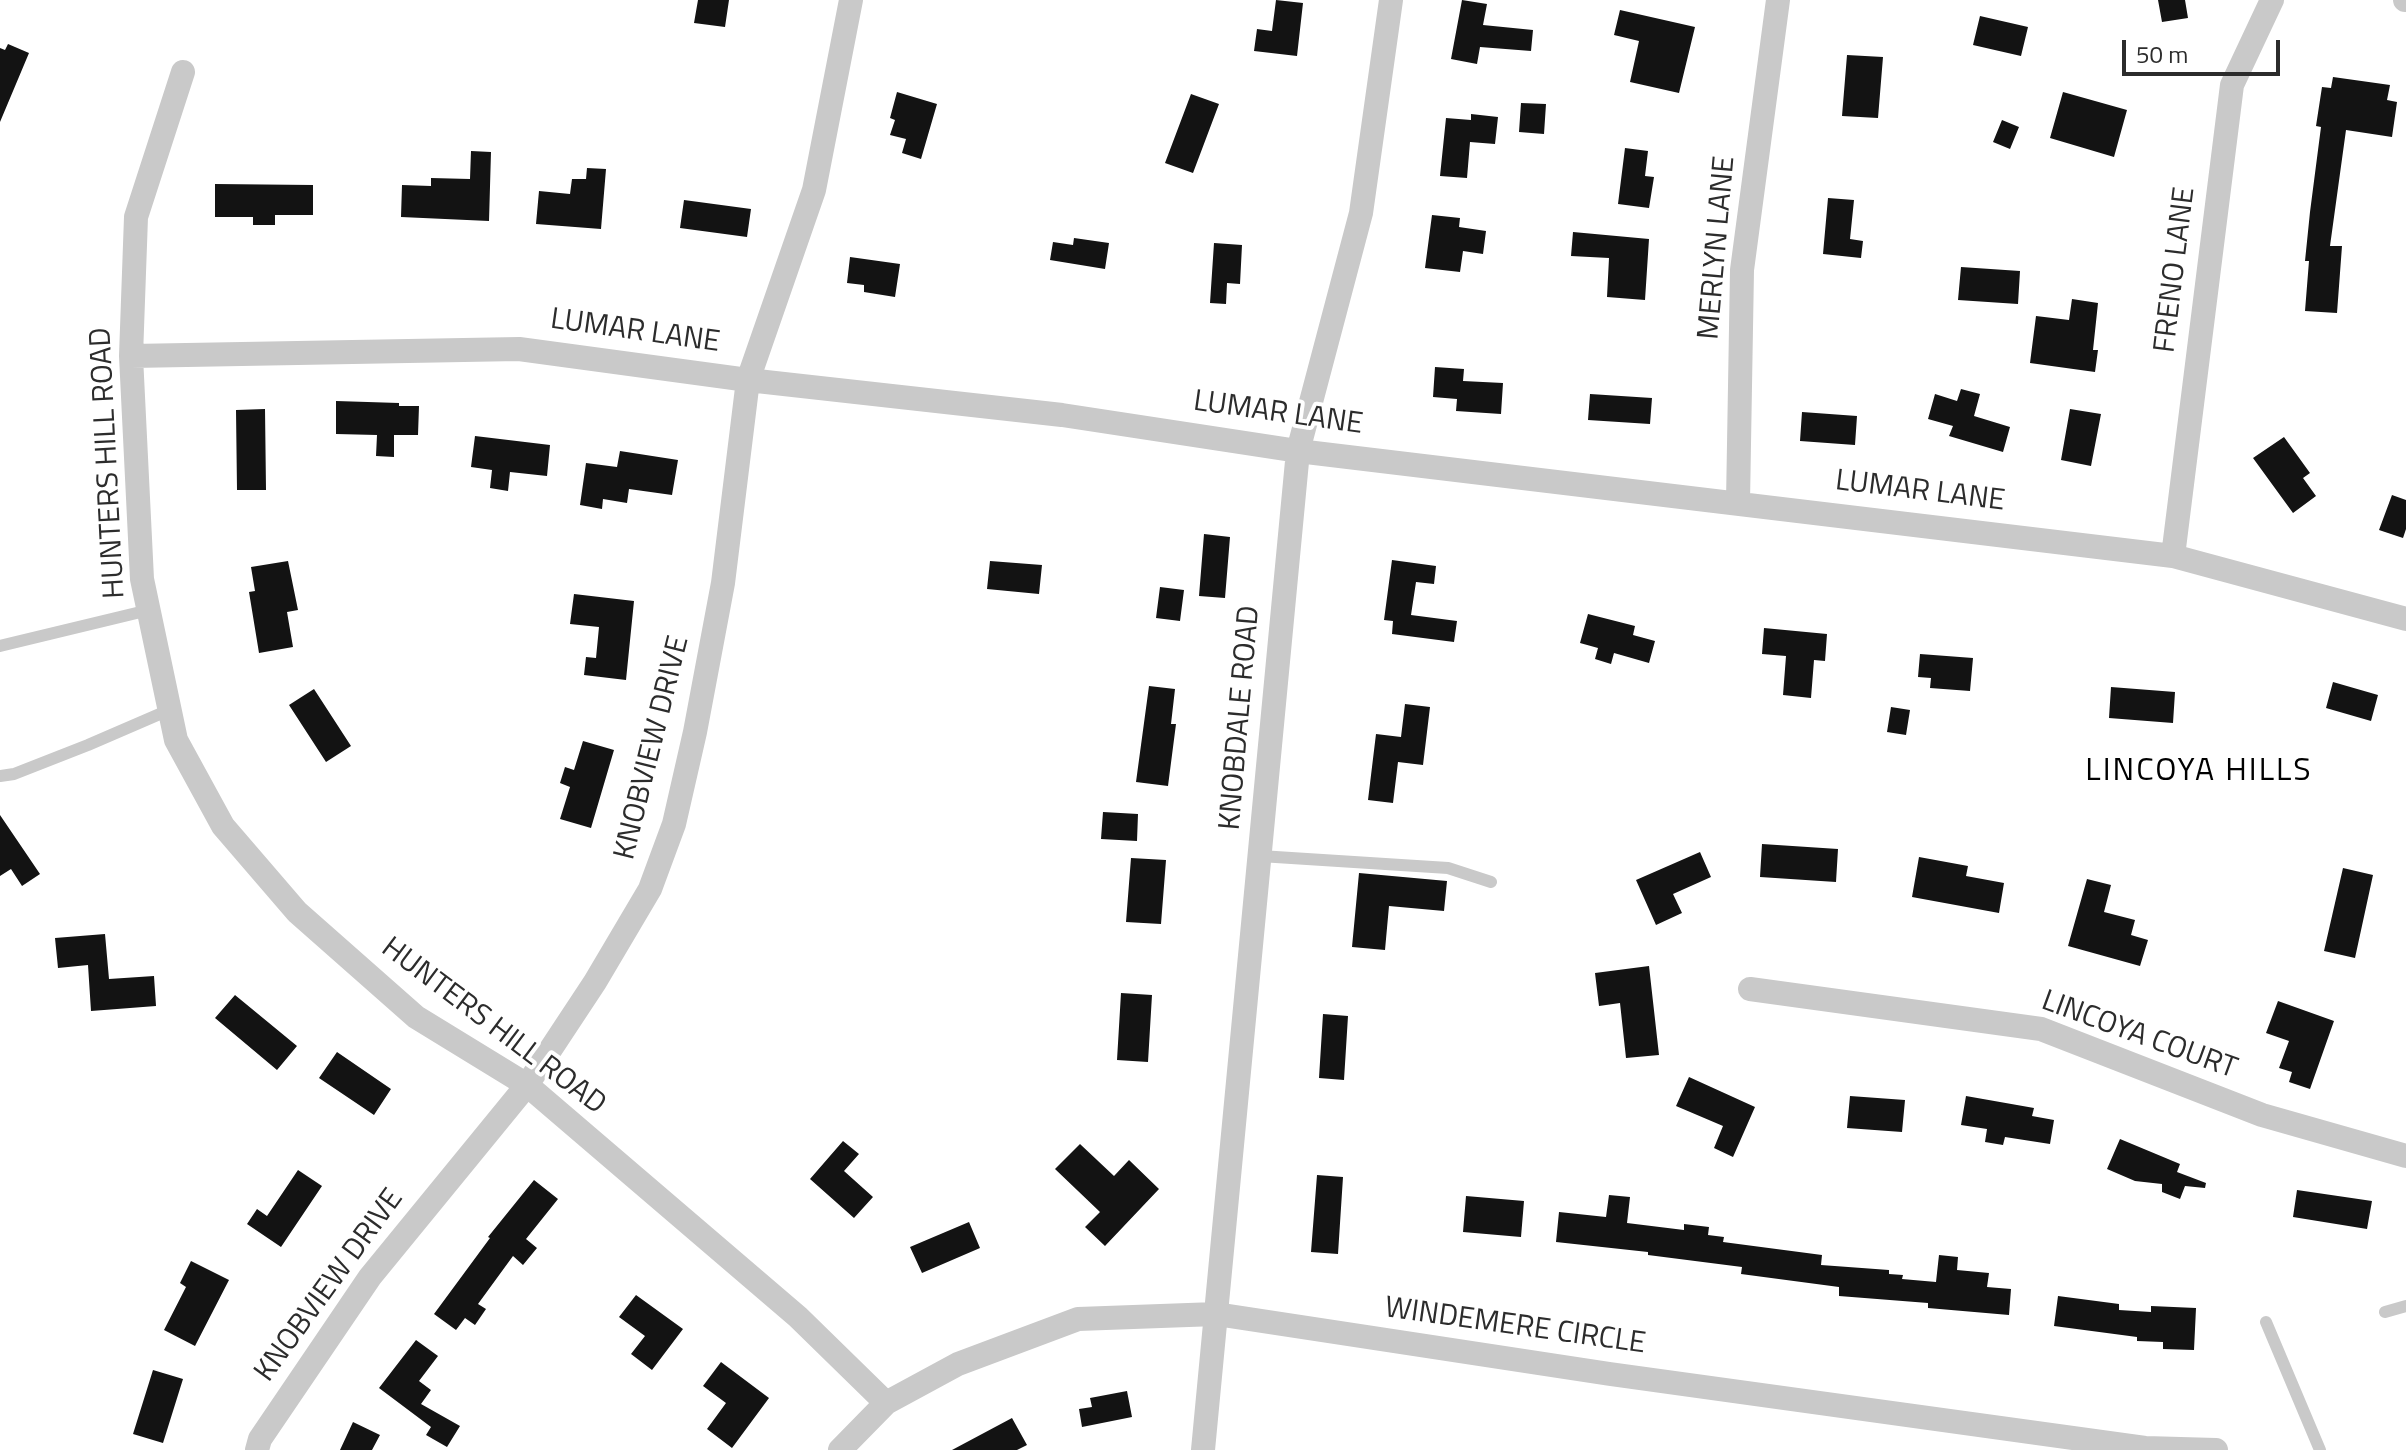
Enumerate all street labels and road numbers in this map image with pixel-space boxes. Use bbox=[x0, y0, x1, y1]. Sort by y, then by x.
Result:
street label: MERLYN LANE bbox=[1692, 155, 1744, 341]
street label: FRENO LANE bbox=[2148, 185, 2204, 355]
street label: LUMAR LANE bbox=[548, 302, 722, 362]
street label: HUNTERS HILL ROAD bbox=[84, 326, 134, 600]
street label: LUMAR LANE bbox=[1191, 384, 1365, 444]
street label: LUMAR LANE bbox=[1833, 464, 2007, 520]
street label: KNOBDALE ROAD bbox=[1213, 604, 1269, 832]
street label: KNOBVIEW DRIVE bbox=[608, 632, 698, 864]
street label: HUNTERS HILL ROAD bbox=[374, 931, 612, 1123]
street label: LINCOYA COURT bbox=[2036, 984, 2242, 1088]
street label: KNOBVIEW DRIVE bbox=[248, 1183, 412, 1389]
street label: WINDEMERE CIRCLE bbox=[1382, 1291, 1648, 1363]

